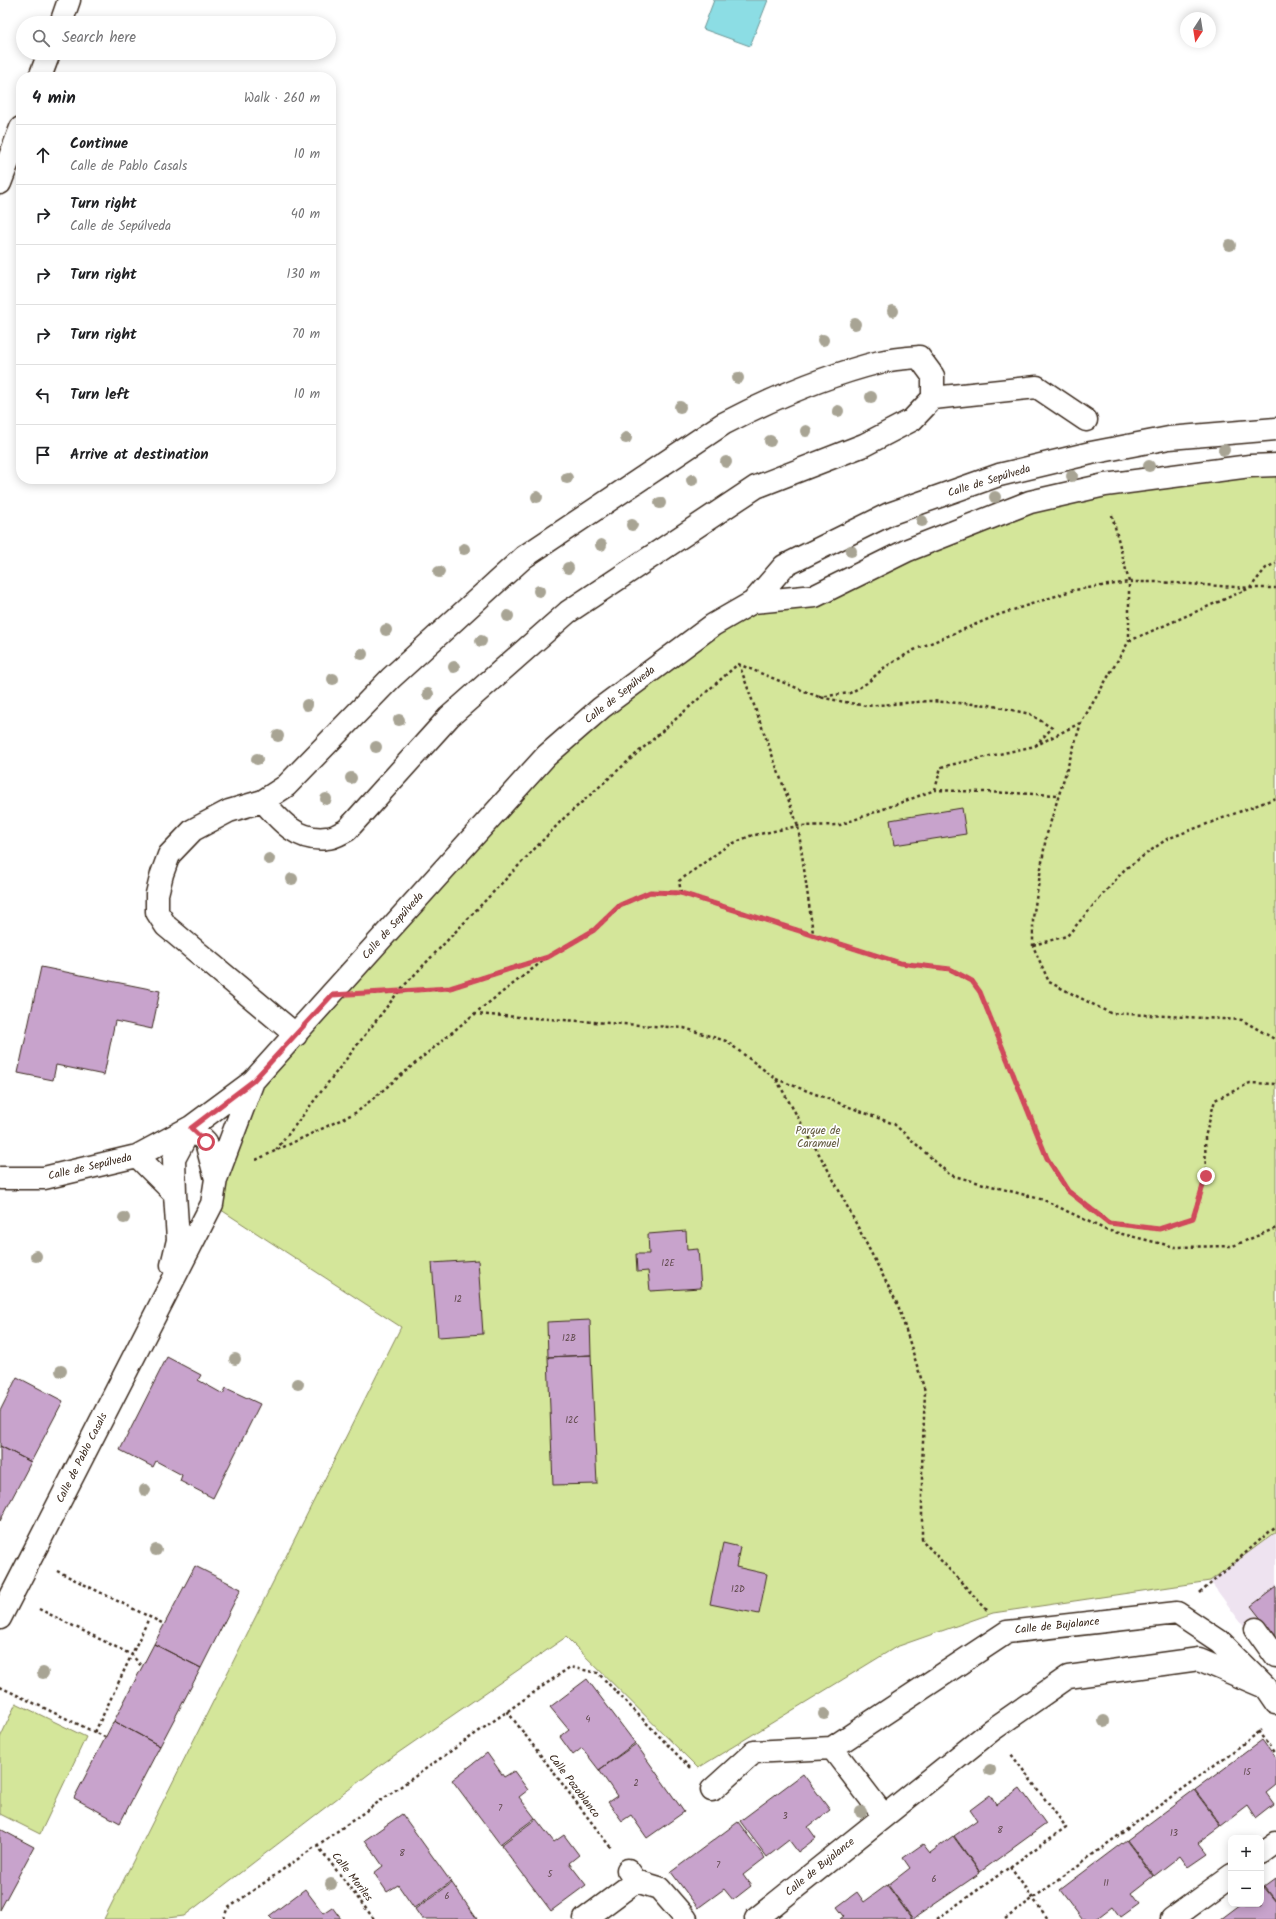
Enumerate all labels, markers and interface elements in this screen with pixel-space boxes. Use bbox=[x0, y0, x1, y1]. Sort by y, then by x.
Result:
north arrow bbox=[1180, 12, 1216, 48]
search box bbox=[16, 16, 336, 60]
text: Search here bbox=[62, 26, 136, 50]
icon: search bbox=[30, 27, 52, 49]
text: 4 min bbox=[32, 85, 76, 112]
text: Walk · 260 m bbox=[244, 88, 320, 109]
text: Continue bbox=[70, 132, 128, 156]
icon: ahead bbox=[32, 144, 54, 166]
text: 10 m bbox=[294, 144, 320, 165]
text: Calle de Pablo Casals bbox=[70, 156, 187, 177]
text: Turn right bbox=[70, 192, 137, 216]
icon: right bbox=[32, 204, 54, 226]
text: 40 m bbox=[291, 204, 320, 225]
text: Calle de Sepúlveda bbox=[70, 216, 171, 237]
text: Turn right bbox=[70, 263, 137, 287]
icon: right bbox=[32, 264, 54, 286]
text: 130 m bbox=[286, 264, 320, 285]
text: Turn right bbox=[70, 323, 137, 347]
icon: right bbox=[32, 324, 54, 346]
text: 70 m bbox=[292, 324, 320, 345]
text: Turn left bbox=[70, 383, 130, 407]
icon: left bbox=[32, 384, 54, 406]
text: 10 m bbox=[294, 384, 320, 405]
text: Arrive at destination bbox=[70, 443, 209, 467]
icon: arrive bbox=[32, 444, 54, 466]
street label: Calle de Sepúlveda bbox=[945, 460, 1033, 502]
street label: Calle de Sepúlveda bbox=[581, 662, 659, 728]
street label: Calle de Sepúlveda bbox=[358, 888, 428, 964]
park label: Parque de Caramuel bbox=[795, 1122, 841, 1153]
route start bbox=[197, 1133, 215, 1151]
street label: Calle de Sepúlveda bbox=[46, 1149, 134, 1185]
route end bbox=[1197, 1167, 1215, 1185]
house number: 12E bbox=[661, 1256, 675, 1271]
house number: 12 bbox=[454, 1292, 462, 1307]
house number: 12B bbox=[562, 1331, 576, 1346]
street label: Calle de Pablo Casals bbox=[51, 1409, 113, 1506]
house number: 12C bbox=[565, 1413, 579, 1428]
house number: 12D bbox=[731, 1582, 745, 1597]
street label: Calle de Bujalance bbox=[1014, 1613, 1100, 1639]
house number: 4 bbox=[586, 1712, 591, 1727]
street label: Calle Pozoblanco bbox=[544, 1750, 604, 1822]
house number: 15 bbox=[1243, 1765, 1252, 1780]
house number: 2 bbox=[633, 1776, 639, 1791]
house number: 7 bbox=[498, 1801, 503, 1816]
house number: 3 bbox=[782, 1809, 788, 1824]
house number: 8 bbox=[997, 1823, 1003, 1838]
house number: 13 bbox=[1170, 1826, 1178, 1841]
street label: Calle de Bujalance bbox=[781, 1833, 859, 1901]
map controls bbox=[1228, 1835, 1264, 1907]
button: + bbox=[1228, 1835, 1264, 1871]
house number: 8 bbox=[399, 1846, 405, 1861]
street label: Calle Moriles bbox=[327, 1848, 377, 1906]
house number: 7 bbox=[716, 1858, 721, 1873]
house number: 5 bbox=[548, 1867, 554, 1882]
button: − bbox=[1228, 1871, 1264, 1907]
house number: 6 bbox=[931, 1872, 937, 1887]
house number: 11 bbox=[1103, 1876, 1109, 1891]
house number: 6 bbox=[444, 1889, 450, 1904]

